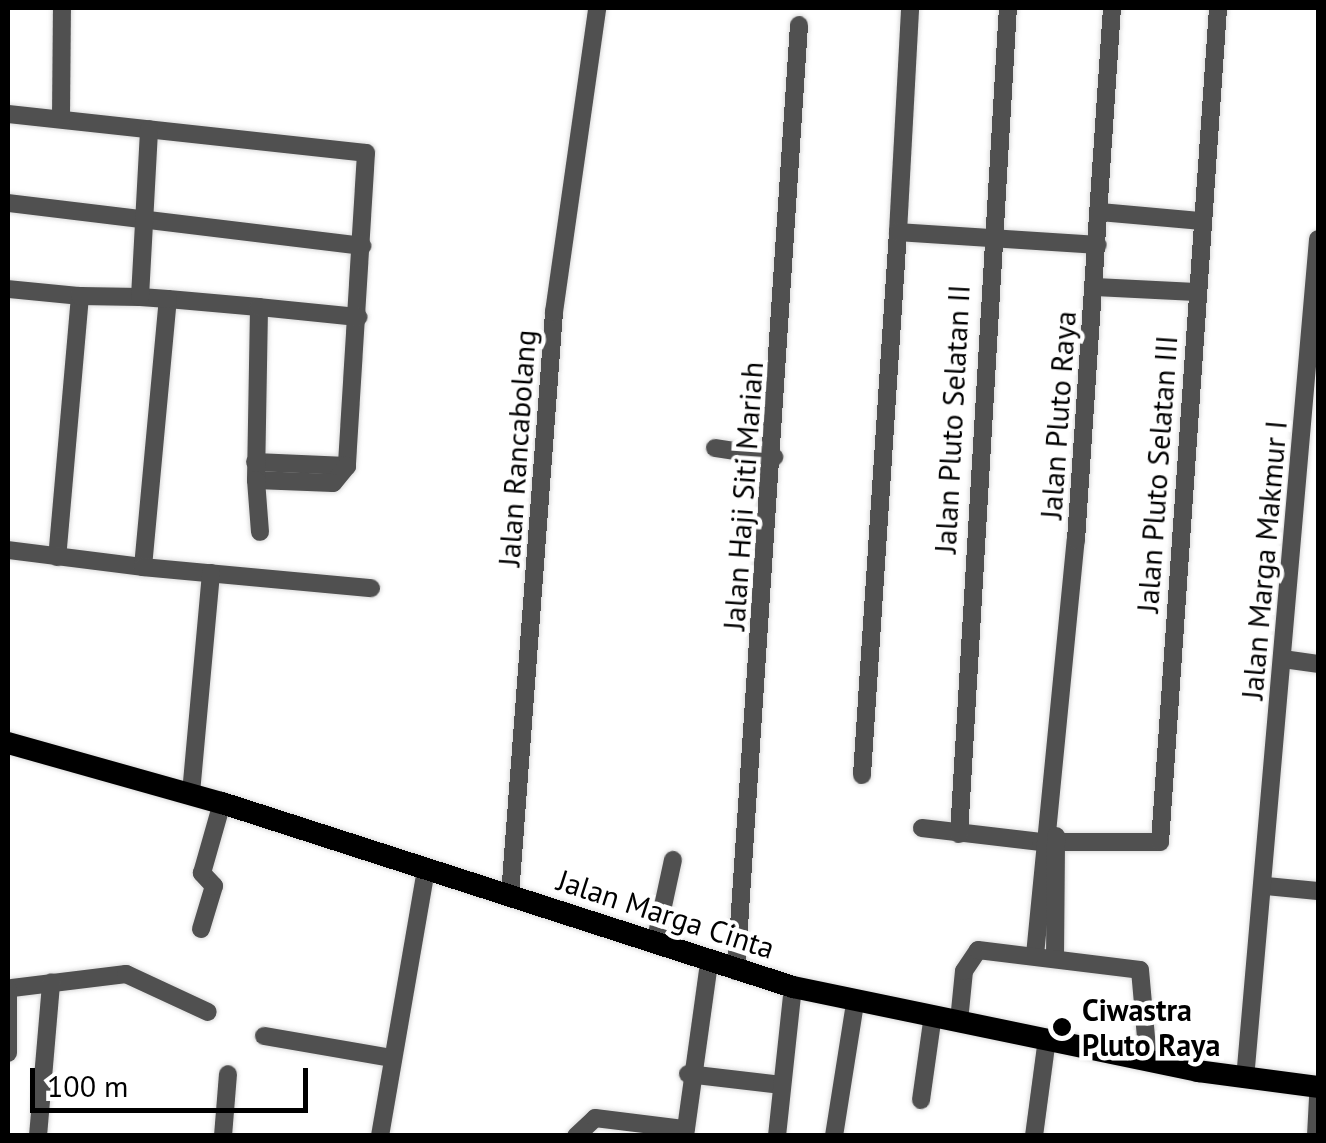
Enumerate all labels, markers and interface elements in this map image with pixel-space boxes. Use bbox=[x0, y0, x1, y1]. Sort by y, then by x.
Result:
street label: Jalan Pluto Selatan II bbox=[927, 284, 977, 554]
street label: Jalan Pluto Raya bbox=[1033, 310, 1083, 520]
street label: Jalan Rancabolang bbox=[491, 328, 543, 568]
street label: Jalan Pluto Selatan III bbox=[1129, 334, 1185, 614]
street label: Jalan Haji Siti Mariah bbox=[716, 361, 770, 631]
street label: Jalan Marga Makmur I bbox=[1234, 419, 1294, 701]
street label: Jalan Marga Cinta bbox=[553, 862, 779, 966]
place label: Ciwastra Pluto Raya bbox=[1082, 992, 1220, 1062]
marker: Ciwastra Pluto Raya bbox=[1051, 1016, 1073, 1038]
scale bar bbox=[35, 1048, 312, 1110]
text: 100 m bbox=[47, 1066, 128, 1105]

